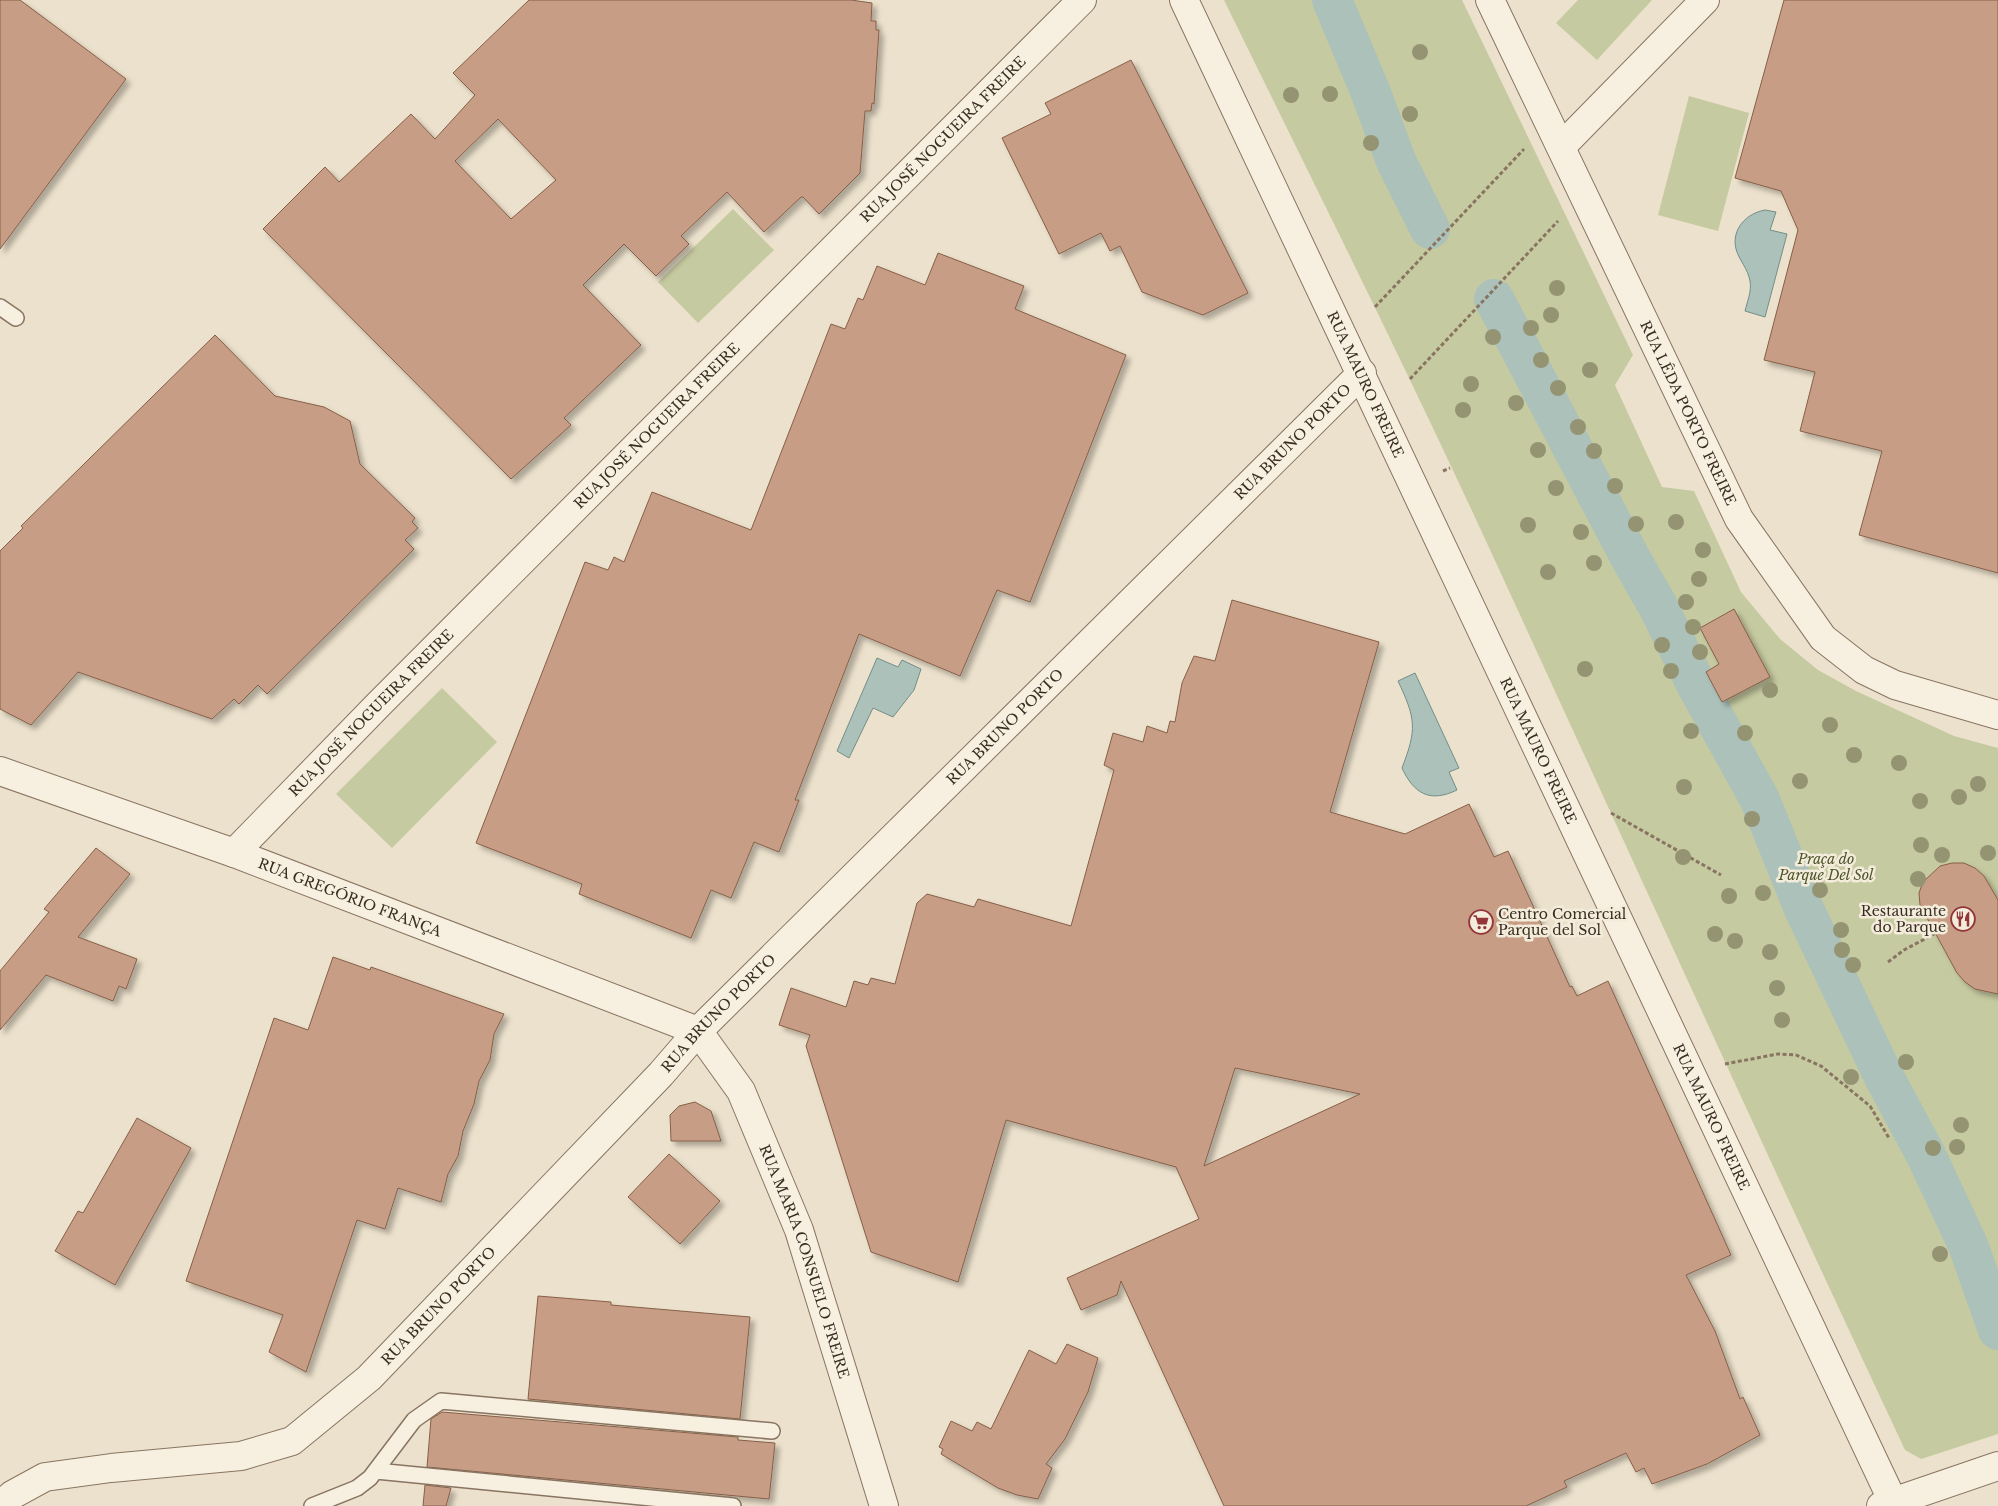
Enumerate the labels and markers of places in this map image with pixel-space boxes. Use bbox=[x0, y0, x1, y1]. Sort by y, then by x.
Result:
place label: Restaurante do Parque bbox=[1861, 902, 1946, 936]
place label: Centro Comercial Parque del Sol bbox=[1498, 905, 1627, 939]
restaurant icon: Restaurante do Parque bbox=[1950, 906, 1976, 932]
supermarket icon: Centro Comercial Parque del Sol bbox=[1468, 909, 1494, 935]

